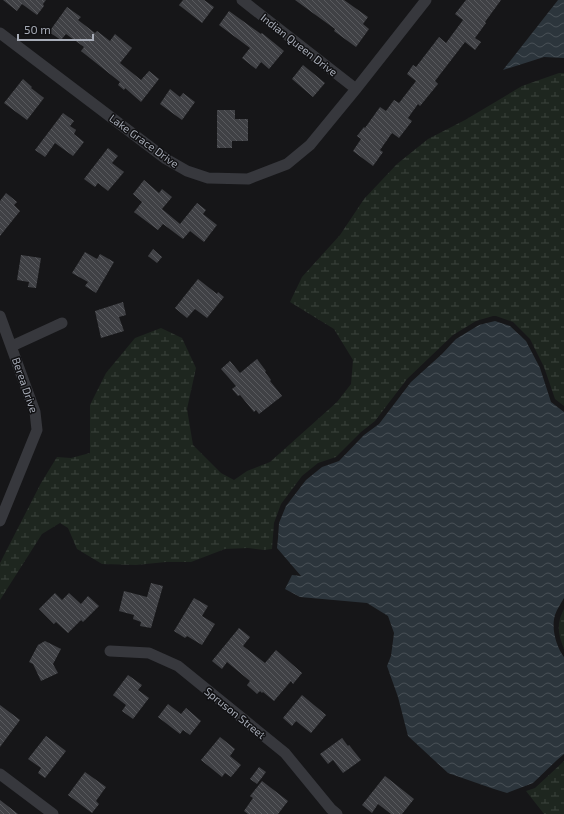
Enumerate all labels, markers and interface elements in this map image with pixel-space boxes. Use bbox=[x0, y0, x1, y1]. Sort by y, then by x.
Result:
street label: Indian Queen Drive bbox=[258, 11, 340, 79]
scale bar bbox=[18, 16, 93, 42]
text: 50 m bbox=[24, 22, 51, 36]
street label: Lake Grace Drive bbox=[107, 111, 182, 170]
street label: Berea Drive bbox=[10, 356, 41, 414]
street label: Spruson Street bbox=[202, 684, 268, 741]

